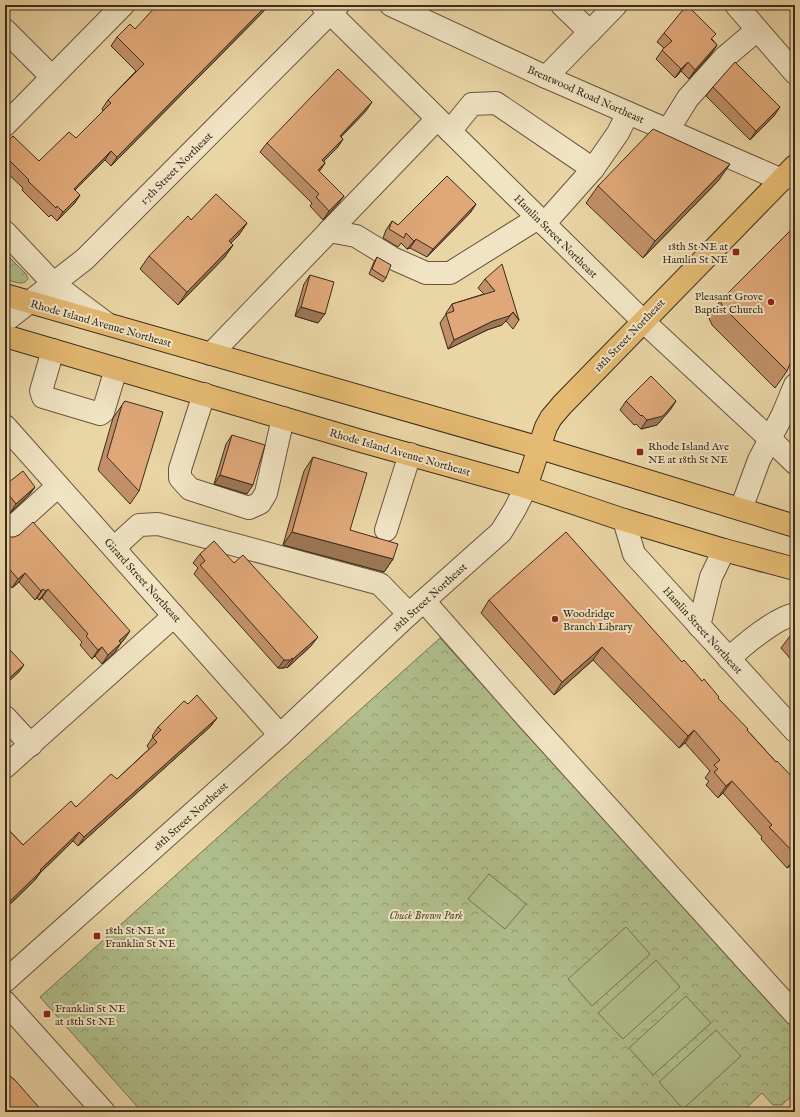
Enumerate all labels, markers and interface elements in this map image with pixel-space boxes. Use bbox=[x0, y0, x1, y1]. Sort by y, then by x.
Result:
street label: Brentwood Road Northeast bbox=[525, 63, 647, 127]
street label: 17th Street Northeast bbox=[137, 129, 216, 208]
street label: Hamlin Street Northeast bbox=[510, 192, 600, 282]
place label: 18th St NE at Hamlin St NE bbox=[662, 240, 728, 267]
marker: 18th St NE at Hamlin St NE bbox=[731, 247, 741, 257]
place label: Pleasant Grove Baptist Church bbox=[694, 290, 763, 317]
street label: 18th Street Northeast bbox=[591, 296, 668, 375]
street label: Rhode Island Avenue Northeast bbox=[29, 297, 173, 351]
marker: Pleasant Grove Baptist Church bbox=[766, 297, 776, 307]
street label: Rhode Island Avenue Northeast bbox=[328, 426, 472, 480]
place label: Rhode Island Ave NE at 18th St NE bbox=[648, 440, 729, 467]
marker: Rhode Island Ave NE at 18th St NE bbox=[635, 447, 645, 457]
street label: Girard Street Northeast bbox=[101, 536, 184, 626]
street label: 18th Street Northeast bbox=[389, 560, 470, 635]
street label: Hamlin Street Northeast bbox=[659, 584, 745, 677]
place label: Woodridge Branch Library bbox=[563, 607, 633, 634]
marker: Woodridge Branch Library bbox=[550, 614, 560, 624]
street label: 18th Street Northeast bbox=[150, 779, 231, 854]
park label: Chuck Brown Park bbox=[389, 909, 463, 923]
place label: 18th St NE at Franklin St NE bbox=[105, 924, 176, 951]
marker: 18th St NE at Franklin St NE bbox=[92, 931, 102, 941]
place label: Franklin St NE at 18th St NE bbox=[55, 1002, 126, 1029]
marker: Franklin St NE at 18th St NE bbox=[42, 1009, 52, 1019]

